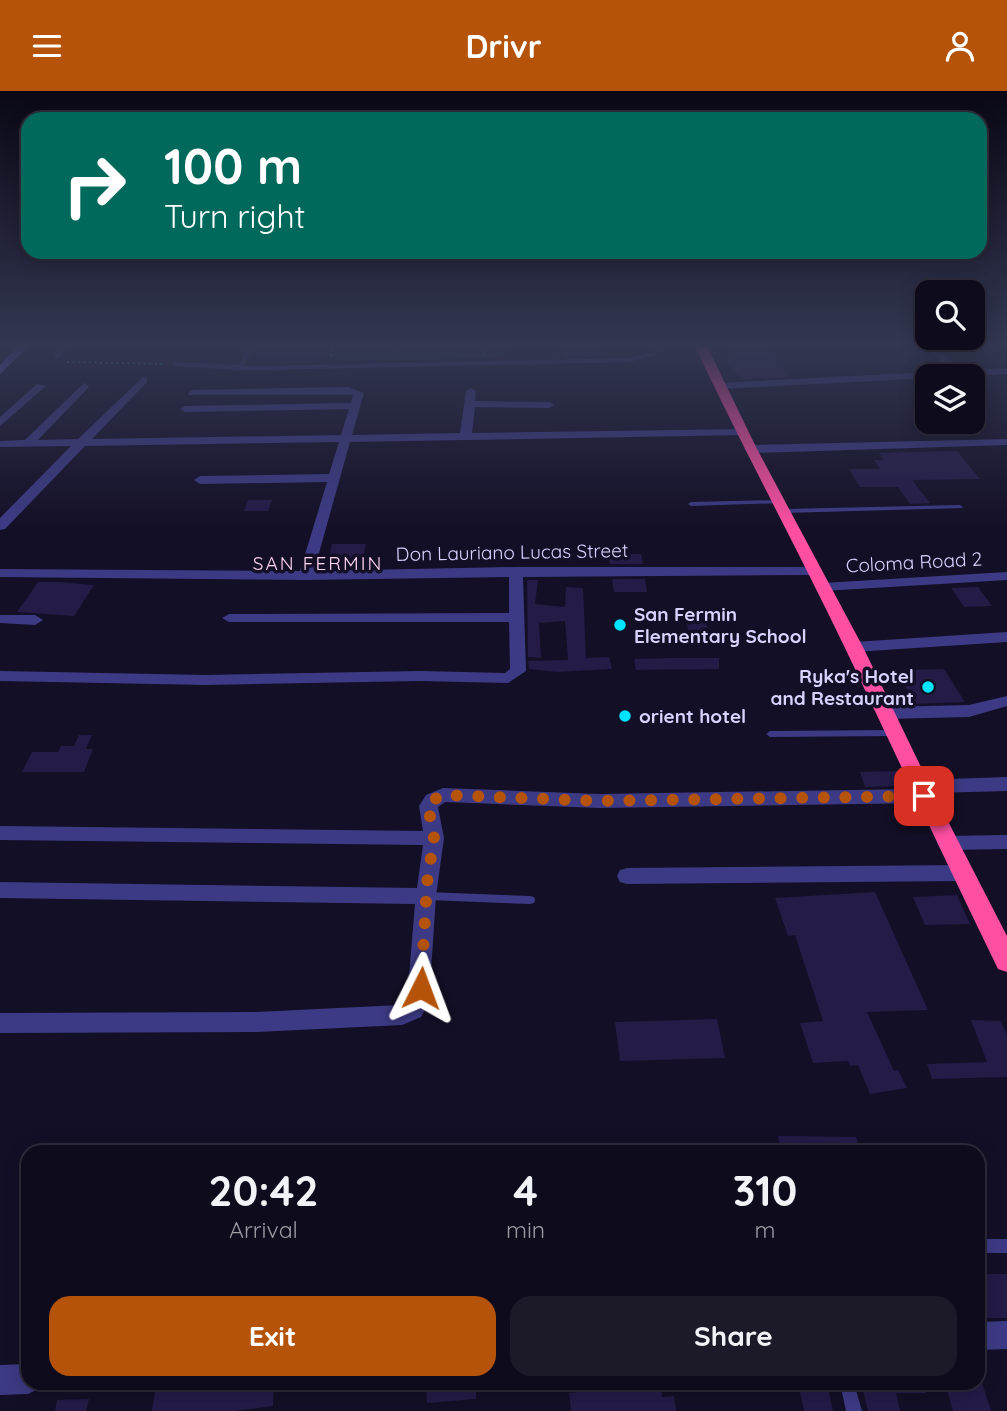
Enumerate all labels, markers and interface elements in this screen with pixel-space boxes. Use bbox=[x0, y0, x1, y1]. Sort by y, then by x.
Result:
text: Drivr bbox=[465, 26, 542, 66]
icon: menu bbox=[28, 27, 66, 65]
icon: person bbox=[941, 27, 979, 65]
text: 100 m bbox=[164, 135, 302, 196]
icon: right bbox=[49, 140, 140, 231]
text: Turn right bbox=[164, 196, 305, 236]
map controls bbox=[915, 280, 985, 434]
button: search bbox=[915, 280, 985, 350]
button: layers bbox=[915, 364, 985, 434]
street label: Don Lauriano Lucas Street bbox=[396, 538, 628, 566]
street label: Coloma Road 2 bbox=[845, 546, 983, 578]
district label: SAN FERMIN bbox=[253, 551, 383, 575]
place label: San Fermin Elementary School bbox=[634, 602, 807, 648]
marker: San Fermin Elementary School bbox=[612, 617, 628, 633]
place label: Ryka's Hotel and Restaurant bbox=[770, 664, 914, 710]
marker: Ryka's Hotel and Restaurant bbox=[920, 679, 936, 695]
place label: orient hotel bbox=[639, 704, 746, 728]
marker: orient hotel bbox=[617, 708, 633, 724]
pin bbox=[894, 766, 954, 826]
icon: arrive bbox=[905, 777, 943, 815]
position arrow bbox=[384, 951, 458, 1025]
text: 20:42 bbox=[209, 1164, 318, 1217]
text: 4 bbox=[513, 1164, 538, 1217]
text: 310 bbox=[733, 1164, 797, 1217]
text: Arrival bbox=[229, 1215, 298, 1244]
text: min bbox=[506, 1215, 545, 1244]
text: m bbox=[755, 1215, 776, 1244]
button: Exit bbox=[49, 1296, 496, 1376]
button: Share bbox=[510, 1296, 957, 1376]

